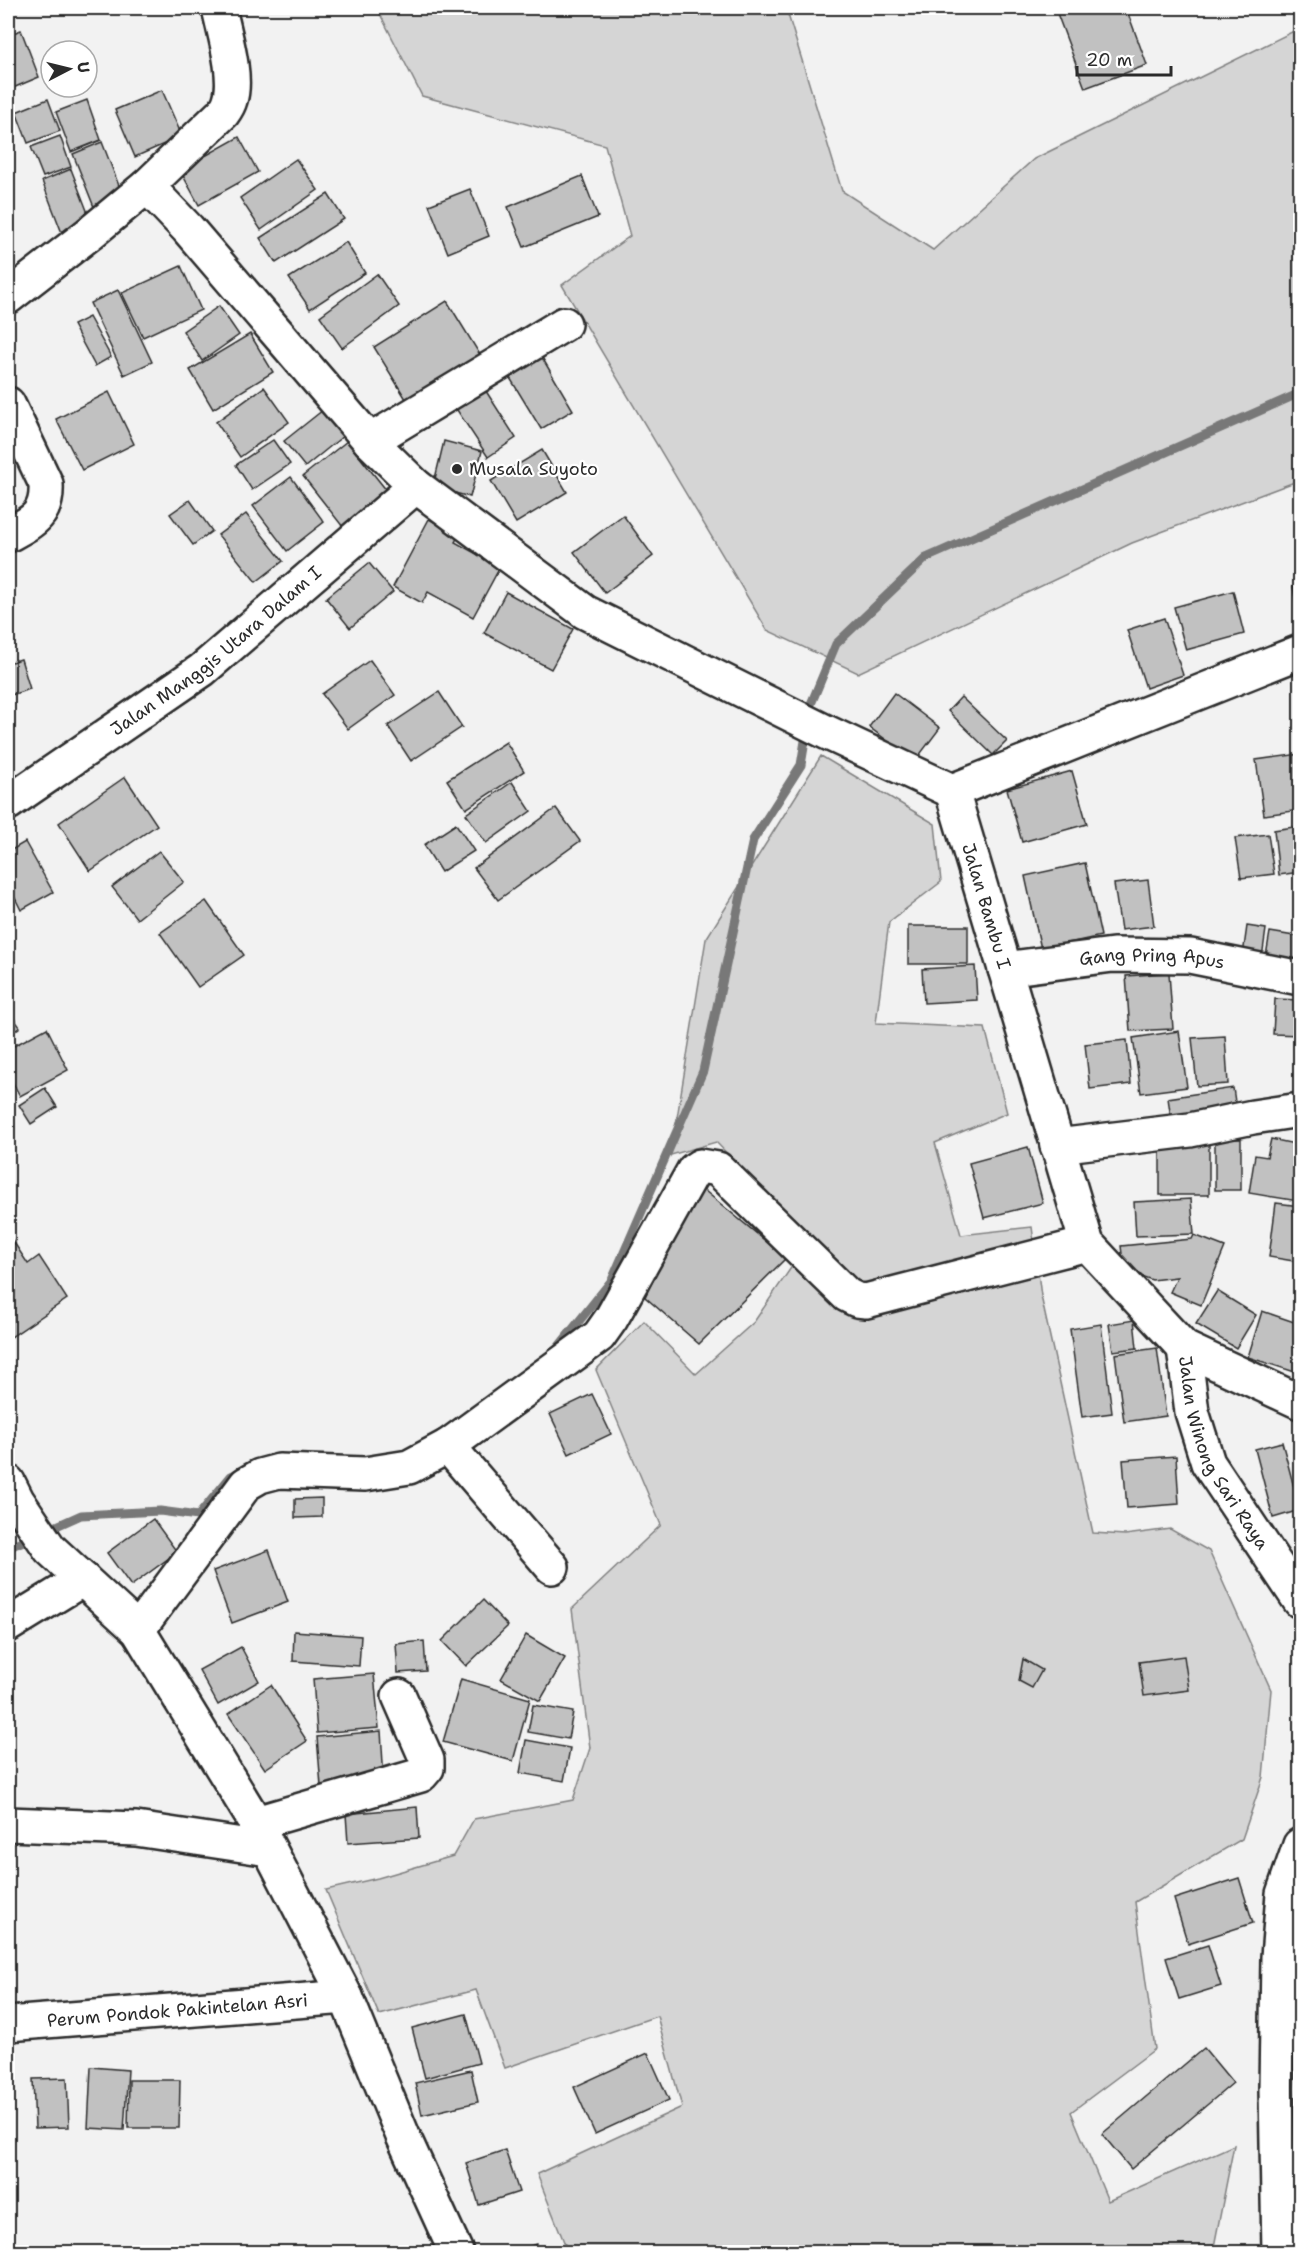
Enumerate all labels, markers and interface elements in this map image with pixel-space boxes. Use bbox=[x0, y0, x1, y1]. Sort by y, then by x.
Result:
north arrow bbox=[39, 39, 99, 99]
scale bar bbox=[1077, 39, 1172, 77]
text: 20 m bbox=[1086, 48, 1132, 72]
text: U bbox=[72, 61, 94, 74]
place label: Musala Suyoto bbox=[469, 457, 598, 481]
marker: Musala Suyoto bbox=[450, 462, 464, 476]
street label: Jalan Manggis Utara Dalam I bbox=[106, 560, 327, 741]
street label: Jalan Bambu I bbox=[956, 840, 1016, 972]
street label: Gang Pring Apus bbox=[1078, 943, 1227, 975]
street label: Jalan Winong Sari Raya bbox=[1173, 1355, 1275, 1554]
street label: Perum Pondok Pakintelan Asri bbox=[46, 1988, 309, 2033]

